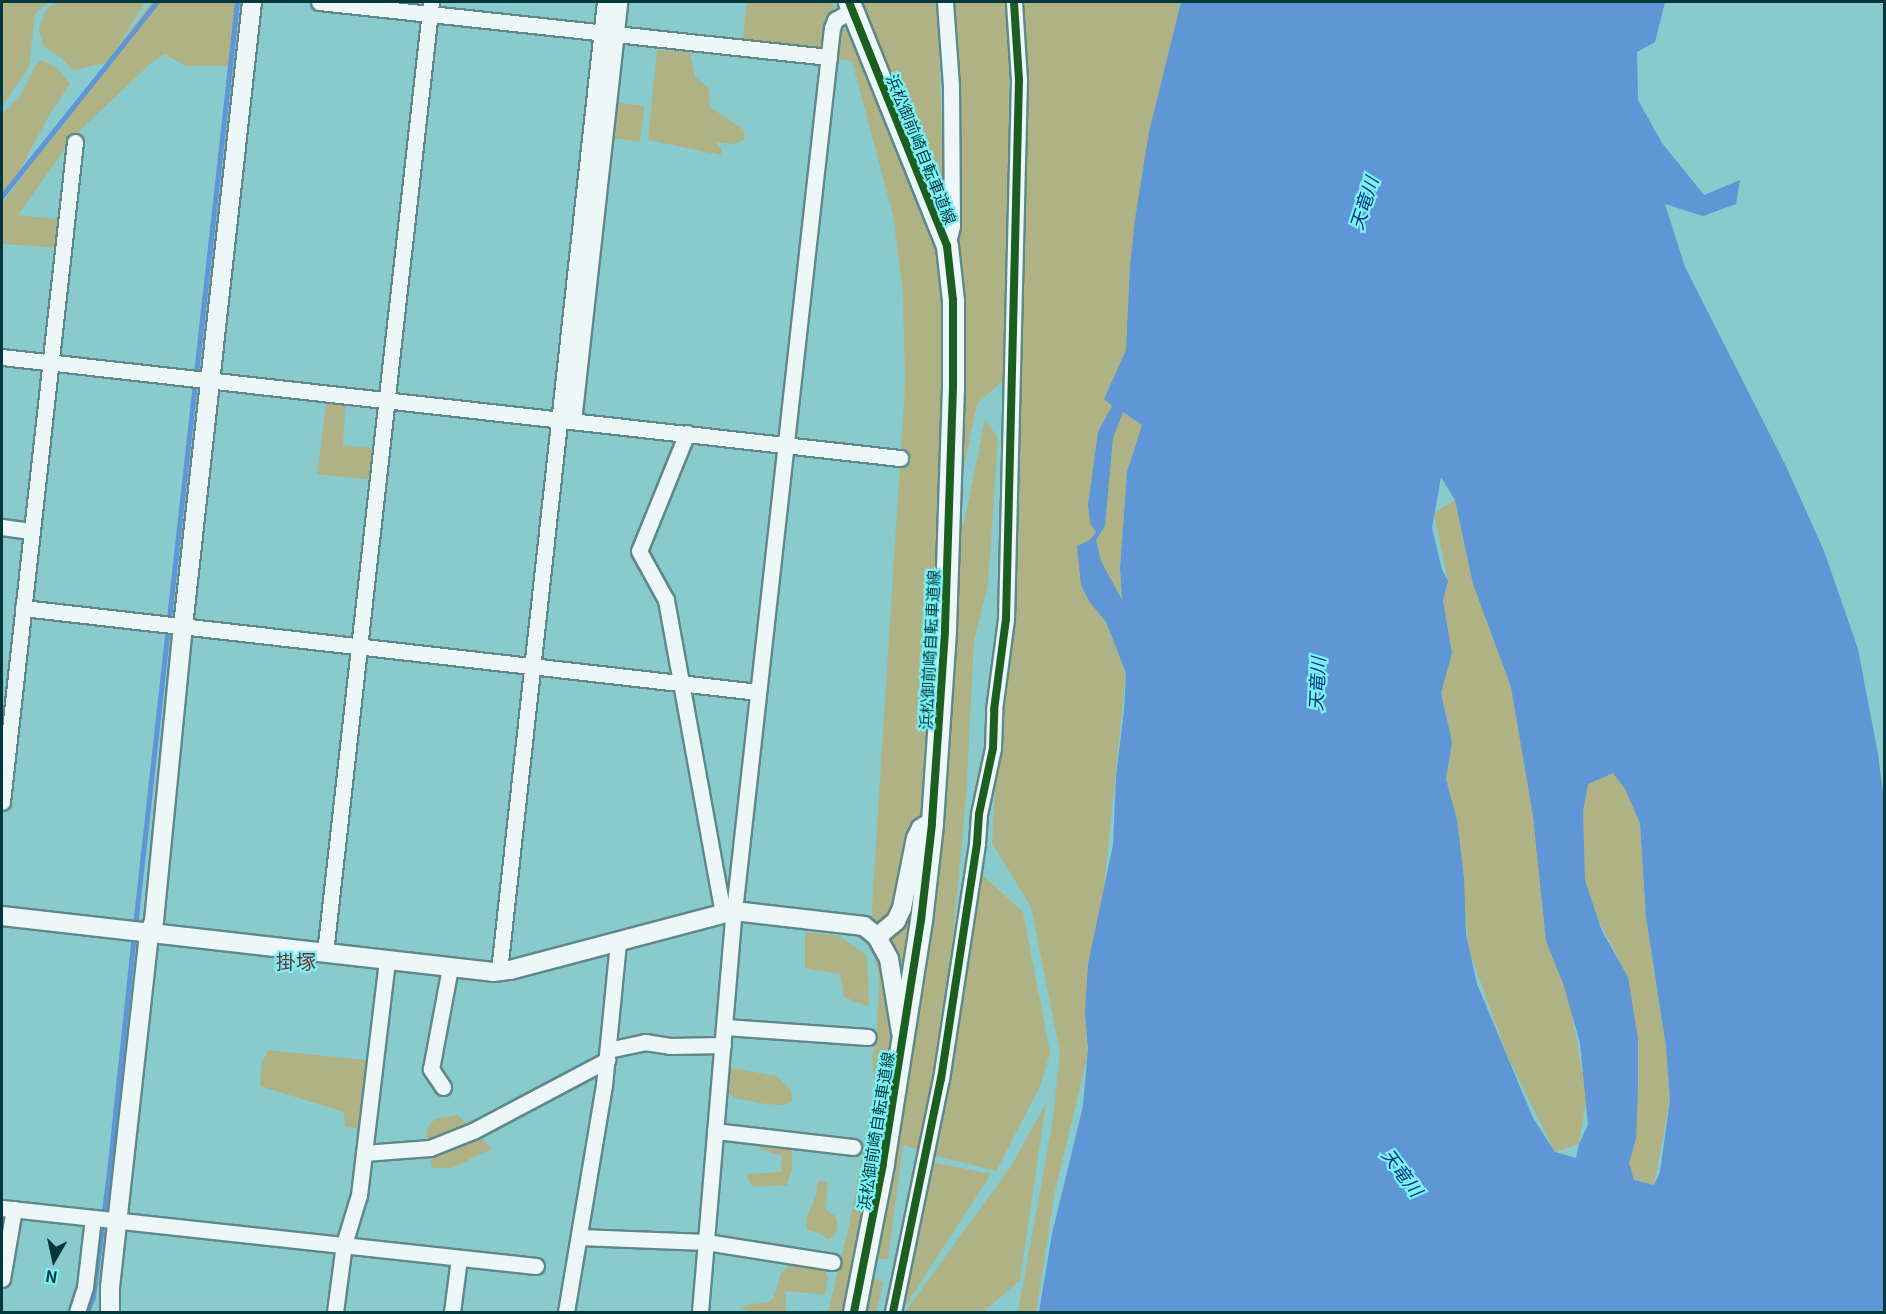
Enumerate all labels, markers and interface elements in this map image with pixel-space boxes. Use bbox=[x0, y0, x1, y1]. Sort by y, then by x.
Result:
street label: 浜松御前崎自転車道線 bbox=[883, 71, 961, 227]
water label: 天竜川 bbox=[1344, 174, 1382, 232]
street label: 浜松御前崎自転車道線 bbox=[915, 570, 943, 730]
water label: 天竜川 bbox=[1304, 656, 1328, 712]
district label: 掛塚 bbox=[276, 948, 316, 972]
street label: 浜松御前崎自転車道線 bbox=[853, 1050, 897, 1212]
water label: 天竜川 bbox=[1378, 1144, 1428, 1200]
north arrow bbox=[24, 1230, 84, 1290]
text: N bbox=[43, 1265, 59, 1291]

